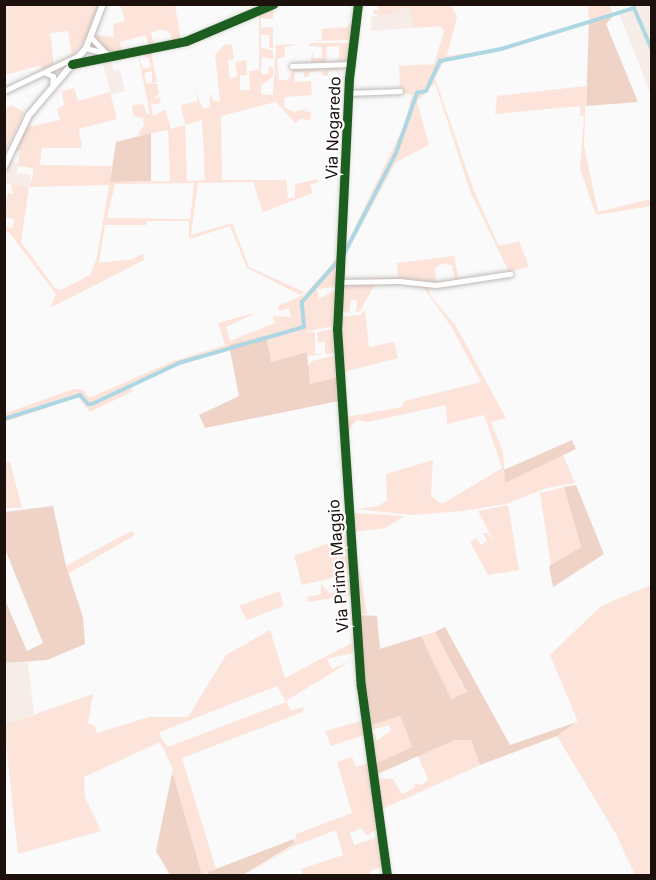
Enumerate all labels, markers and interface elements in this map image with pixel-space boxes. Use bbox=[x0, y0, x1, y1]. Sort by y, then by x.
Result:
street label: Via Nogaredo bbox=[322, 76, 344, 180]
street label: Via Primo Maggio bbox=[324, 499, 352, 633]

